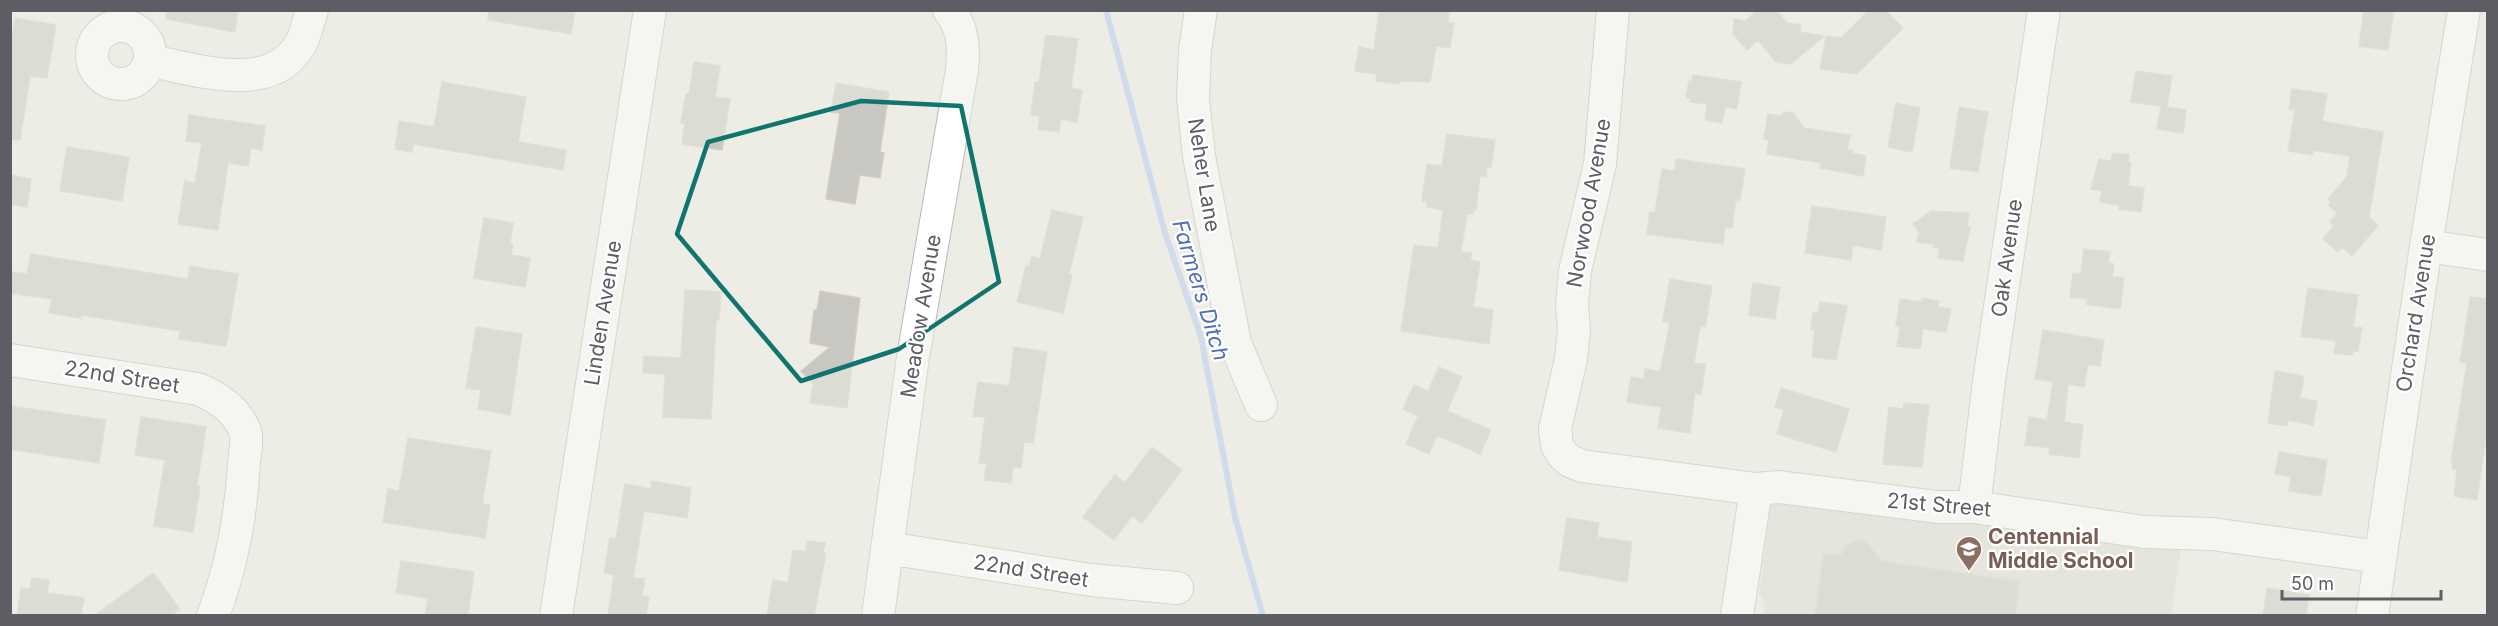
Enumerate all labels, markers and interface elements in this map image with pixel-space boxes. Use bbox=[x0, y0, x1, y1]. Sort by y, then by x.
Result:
street label: Neher Lane bbox=[1183, 116, 1226, 234]
street label: Norwood Avenue bbox=[1561, 117, 1616, 289]
street label: Oak Avenue bbox=[1986, 197, 2027, 319]
water label: Farmers Ditch bbox=[1167, 216, 1235, 364]
street label: Meadow Avenue bbox=[895, 232, 946, 399]
street label: Orchard Avenue bbox=[2391, 232, 2440, 394]
street label: Linden Avenue bbox=[579, 239, 626, 387]
street label: 22nd Street bbox=[63, 355, 181, 398]
street label: 21st Street bbox=[1886, 487, 1992, 522]
place label: Centennial Middle School bbox=[1988, 524, 2134, 573]
school or university icon: Centennial Middle School bbox=[1954, 534, 1984, 572]
street label: 22nd Street bbox=[972, 549, 1090, 592]
scale bar bbox=[2282, 563, 2441, 601]
text: 50 m bbox=[2291, 573, 2334, 594]

